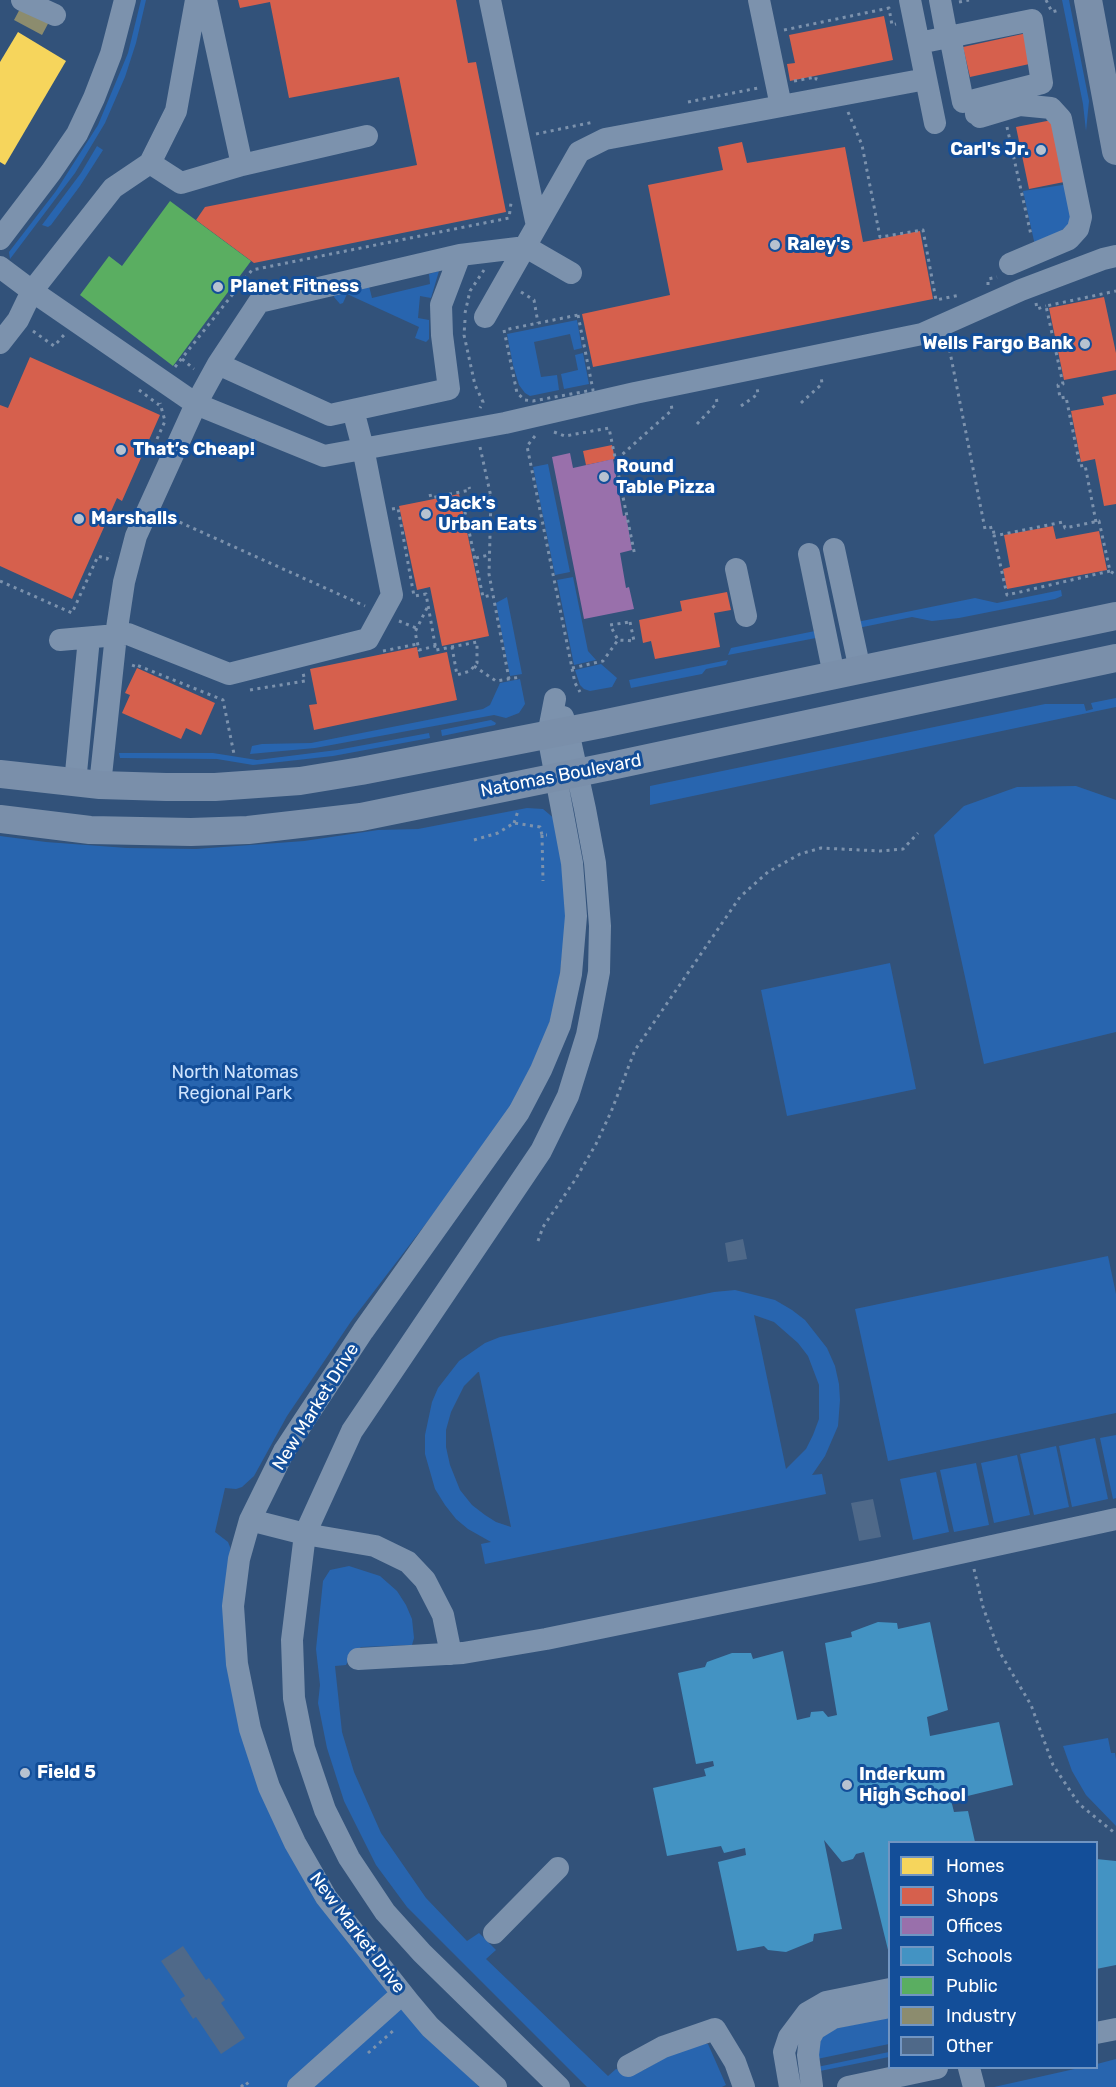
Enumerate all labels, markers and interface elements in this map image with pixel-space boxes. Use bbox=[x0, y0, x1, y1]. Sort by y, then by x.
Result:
place label: Carl's Jr. bbox=[950, 139, 1029, 161]
marker: Carl's Jr. bbox=[1034, 143, 1048, 157]
place label: Raley's bbox=[787, 234, 850, 256]
marker: Raley's bbox=[768, 238, 782, 252]
place label: Planet Fitness bbox=[230, 276, 359, 298]
marker: Planet Fitness bbox=[211, 280, 225, 294]
place label: Wells Fargo Bank bbox=[922, 333, 1073, 355]
marker: Wells Fargo Bank bbox=[1078, 337, 1092, 351]
place label: That’s Cheap! bbox=[133, 439, 255, 461]
marker: That’s Cheap! bbox=[114, 443, 128, 457]
place label: Round Table Pizza bbox=[616, 456, 715, 498]
marker: Round Table Pizza bbox=[597, 470, 611, 484]
place label: Jack's Urban Eats bbox=[438, 493, 537, 536]
marker: Jack's Urban Eats bbox=[419, 507, 433, 521]
place label: Marshalls bbox=[91, 508, 177, 530]
marker: Marshalls bbox=[72, 512, 86, 526]
street label: Natomas Boulevard bbox=[479, 750, 643, 802]
park label: North Natomas Regional Park bbox=[172, 1062, 298, 1104]
street label: New Market Drive bbox=[268, 1339, 364, 1475]
place label: Field 5 bbox=[37, 1762, 96, 1784]
place label: Inderkum High School bbox=[859, 1764, 966, 1806]
marker: Field 5 bbox=[18, 1766, 32, 1780]
marker: Inderkum High School bbox=[840, 1778, 854, 1792]
legend bbox=[888, 1841, 1098, 2069]
text: Homes bbox=[946, 1855, 1004, 1877]
street label: New Market Drive bbox=[304, 1868, 410, 1998]
text: Shops bbox=[946, 1885, 998, 1907]
text: Offices bbox=[946, 1915, 1003, 1937]
text: Schools bbox=[946, 1945, 1012, 1967]
text: Public bbox=[946, 1975, 998, 1997]
text: Industry bbox=[946, 2005, 1016, 2027]
text: Other bbox=[946, 2035, 993, 2057]

